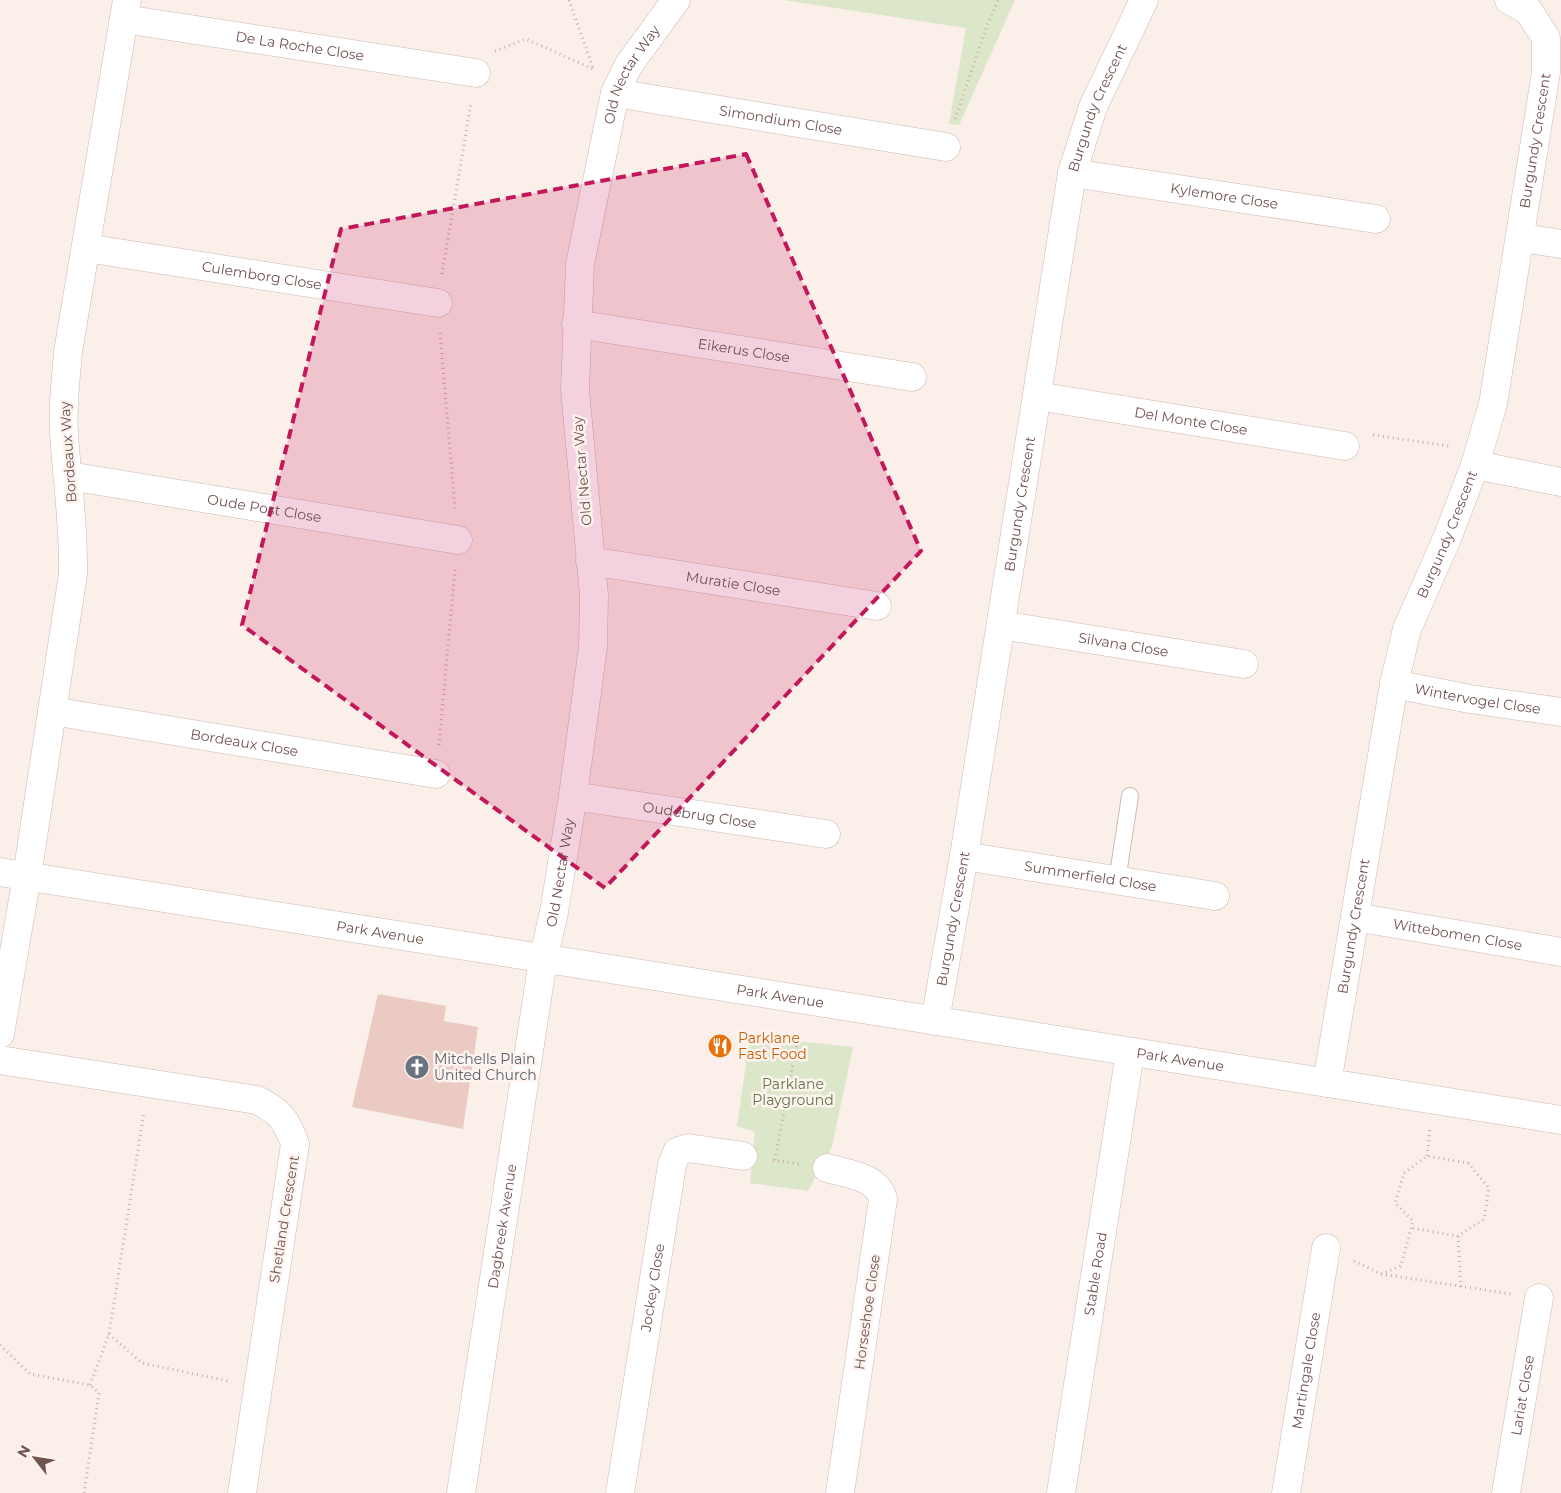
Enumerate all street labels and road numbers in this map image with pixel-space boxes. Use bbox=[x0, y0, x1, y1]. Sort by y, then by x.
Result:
street label: Old Nectar Way bbox=[600, 21, 664, 126]
street label: De La Roche Close bbox=[234, 27, 366, 65]
street label: Burgundy Crescent bbox=[1064, 40, 1131, 174]
street label: Burgundy Crescent bbox=[1515, 71, 1555, 210]
street label: Simondium Close bbox=[718, 101, 844, 139]
street label: Kylemore Close bbox=[1169, 179, 1279, 213]
street label: Culemborg Close bbox=[201, 257, 323, 294]
street label: Eikerus Close bbox=[697, 334, 791, 367]
street label: Bordeaux Way bbox=[55, 400, 81, 503]
street label: Del Monte Close bbox=[1133, 403, 1249, 439]
street label: Old Nectar Way bbox=[568, 415, 596, 526]
street label: Burgundy Crescent bbox=[1000, 435, 1039, 573]
street label: Burgundy Crescent bbox=[1413, 467, 1481, 601]
street label: Oude Post Close bbox=[206, 490, 323, 526]
street label: Muratie Close bbox=[685, 567, 782, 600]
street label: Silvana Close bbox=[1077, 629, 1170, 661]
street label: Wintervogel Close bbox=[1413, 679, 1542, 718]
street label: Bordeaux Close bbox=[189, 725, 300, 760]
street label: Oudebrug Close bbox=[641, 798, 758, 832]
street label: Old Nectar Way bbox=[542, 817, 578, 929]
street label: Burgundy Crescent bbox=[932, 850, 974, 987]
street label: Summerfield Close bbox=[1023, 857, 1158, 896]
street label: Burgundy Crescent bbox=[1333, 857, 1374, 995]
street label: Wittebomen Close bbox=[1391, 915, 1524, 954]
street label: Park Avenue bbox=[335, 917, 425, 948]
street label: Park Avenue bbox=[735, 980, 825, 1012]
street label: Park Avenue bbox=[1135, 1044, 1225, 1075]
street label: Shetland Crescent bbox=[265, 1154, 303, 1284]
street label: Dagbreek Avenue bbox=[484, 1162, 521, 1290]
street label: Stable Road bbox=[1080, 1231, 1111, 1317]
street label: Jockey Close bbox=[637, 1242, 668, 1334]
street label: Horseshoe Close bbox=[850, 1253, 884, 1371]
street label: Martingale Close bbox=[1288, 1311, 1324, 1430]
street label: Lariat Close bbox=[1507, 1354, 1538, 1437]

